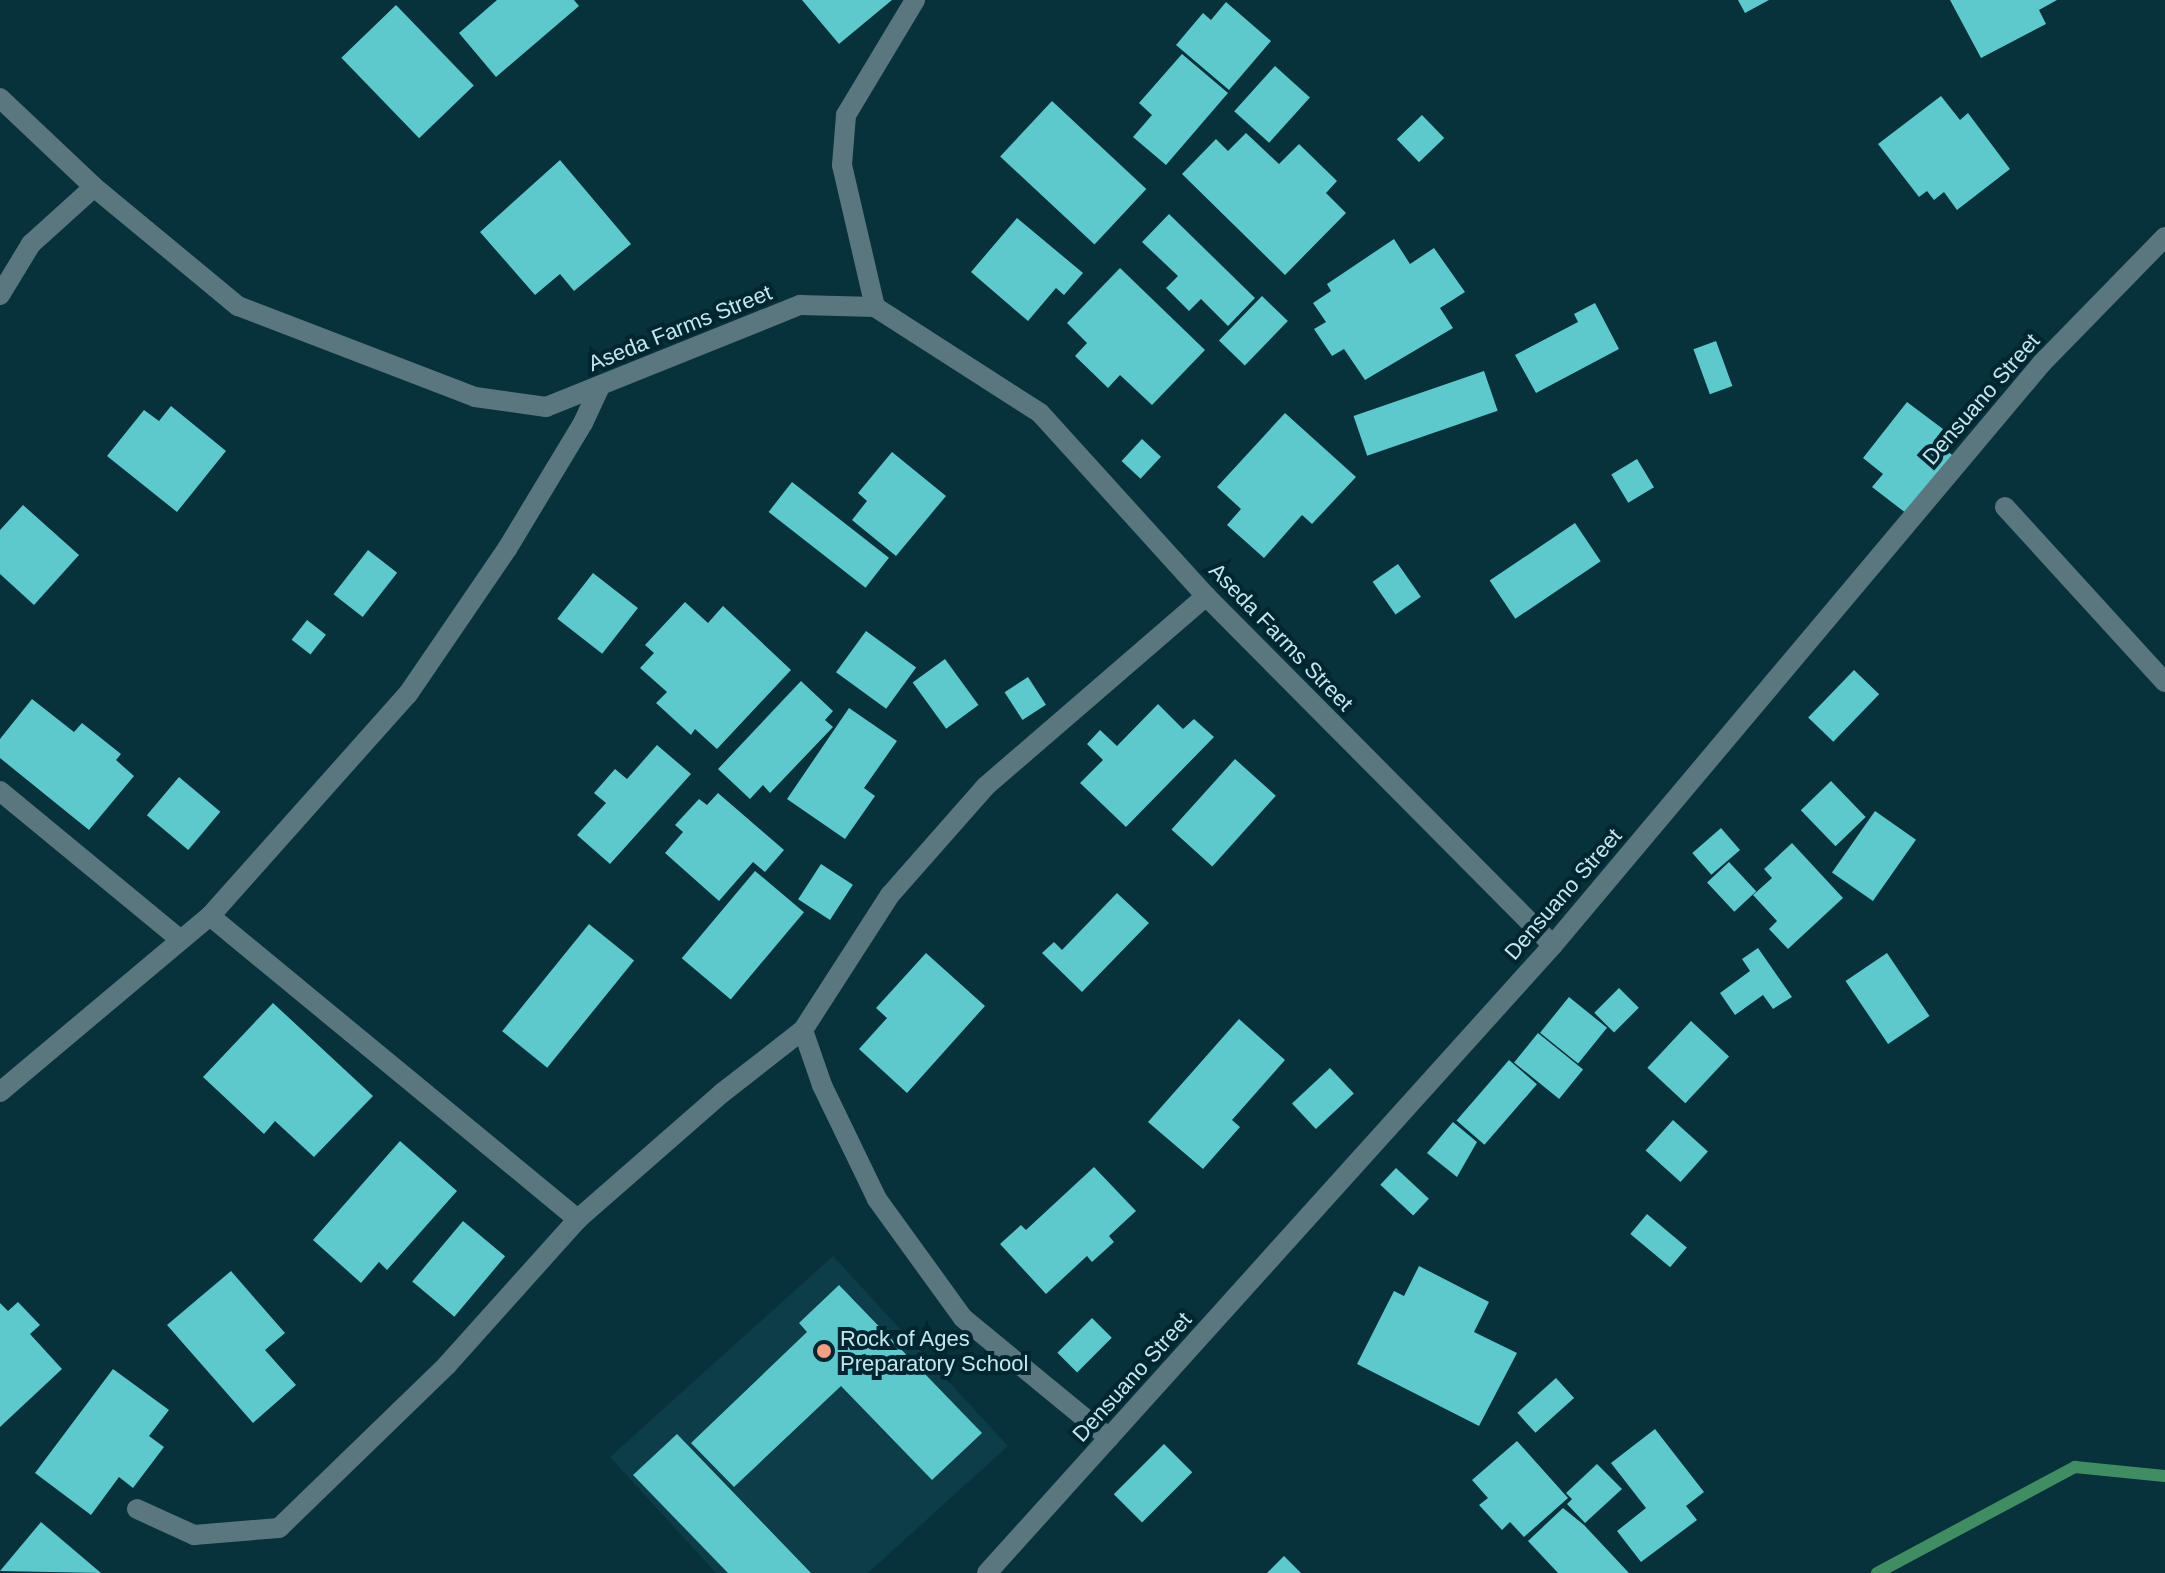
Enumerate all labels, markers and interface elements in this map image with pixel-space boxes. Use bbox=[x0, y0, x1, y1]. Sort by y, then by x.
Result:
street label: Aseda Farms Street bbox=[584, 279, 776, 377]
street label: Densuano Street bbox=[1917, 328, 2045, 470]
street label: Aseda Farms Street bbox=[1204, 557, 1358, 717]
street label: Densuano Street bbox=[1499, 823, 1627, 965]
street label: Densuano Street bbox=[1067, 1307, 1197, 1447]
place label: Rock of Ages Preparatory School bbox=[840, 1325, 1028, 1376]
marker: Rock of Ages Preparatory School bbox=[815, 1342, 833, 1360]

